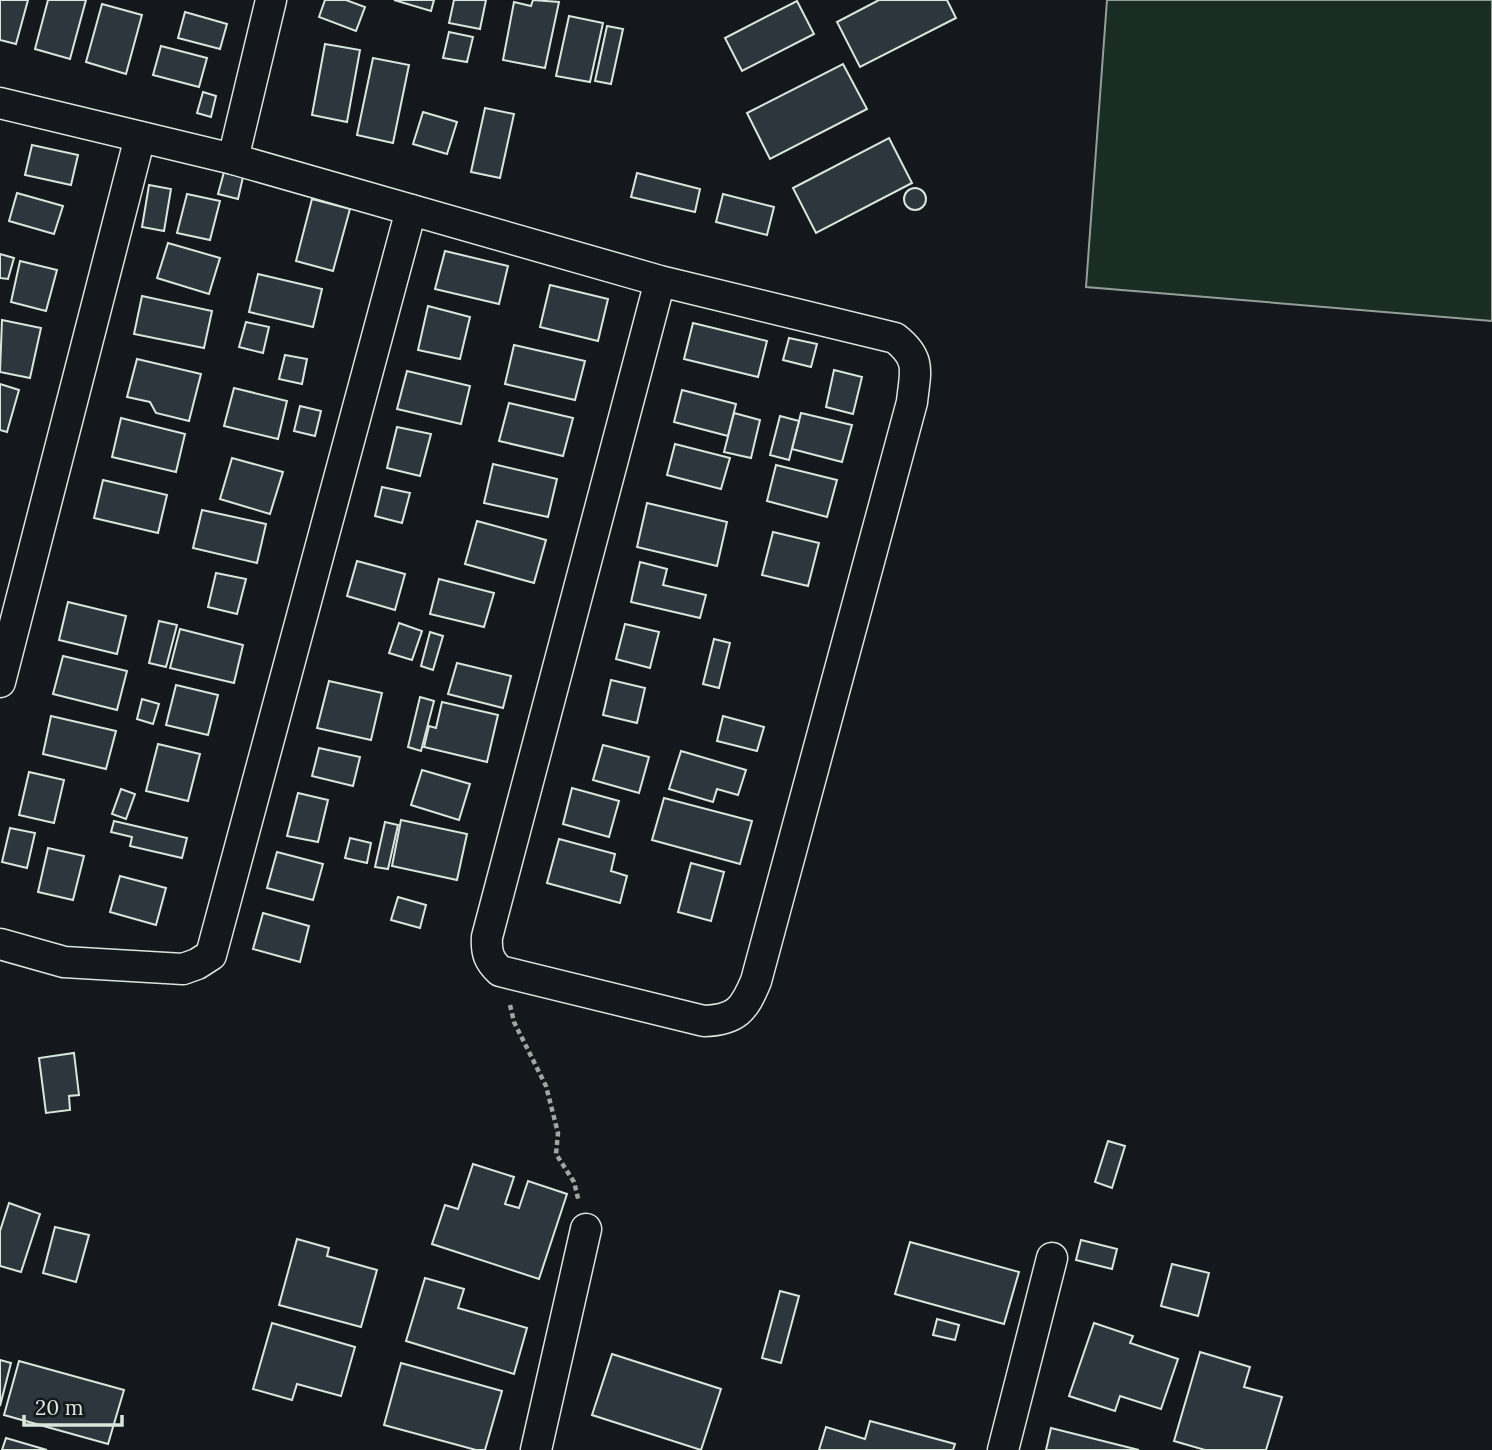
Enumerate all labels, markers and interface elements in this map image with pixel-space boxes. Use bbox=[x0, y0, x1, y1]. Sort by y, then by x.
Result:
scale bar bbox=[24, 1384, 122, 1428]
text: 20 m bbox=[35, 1394, 84, 1421]

